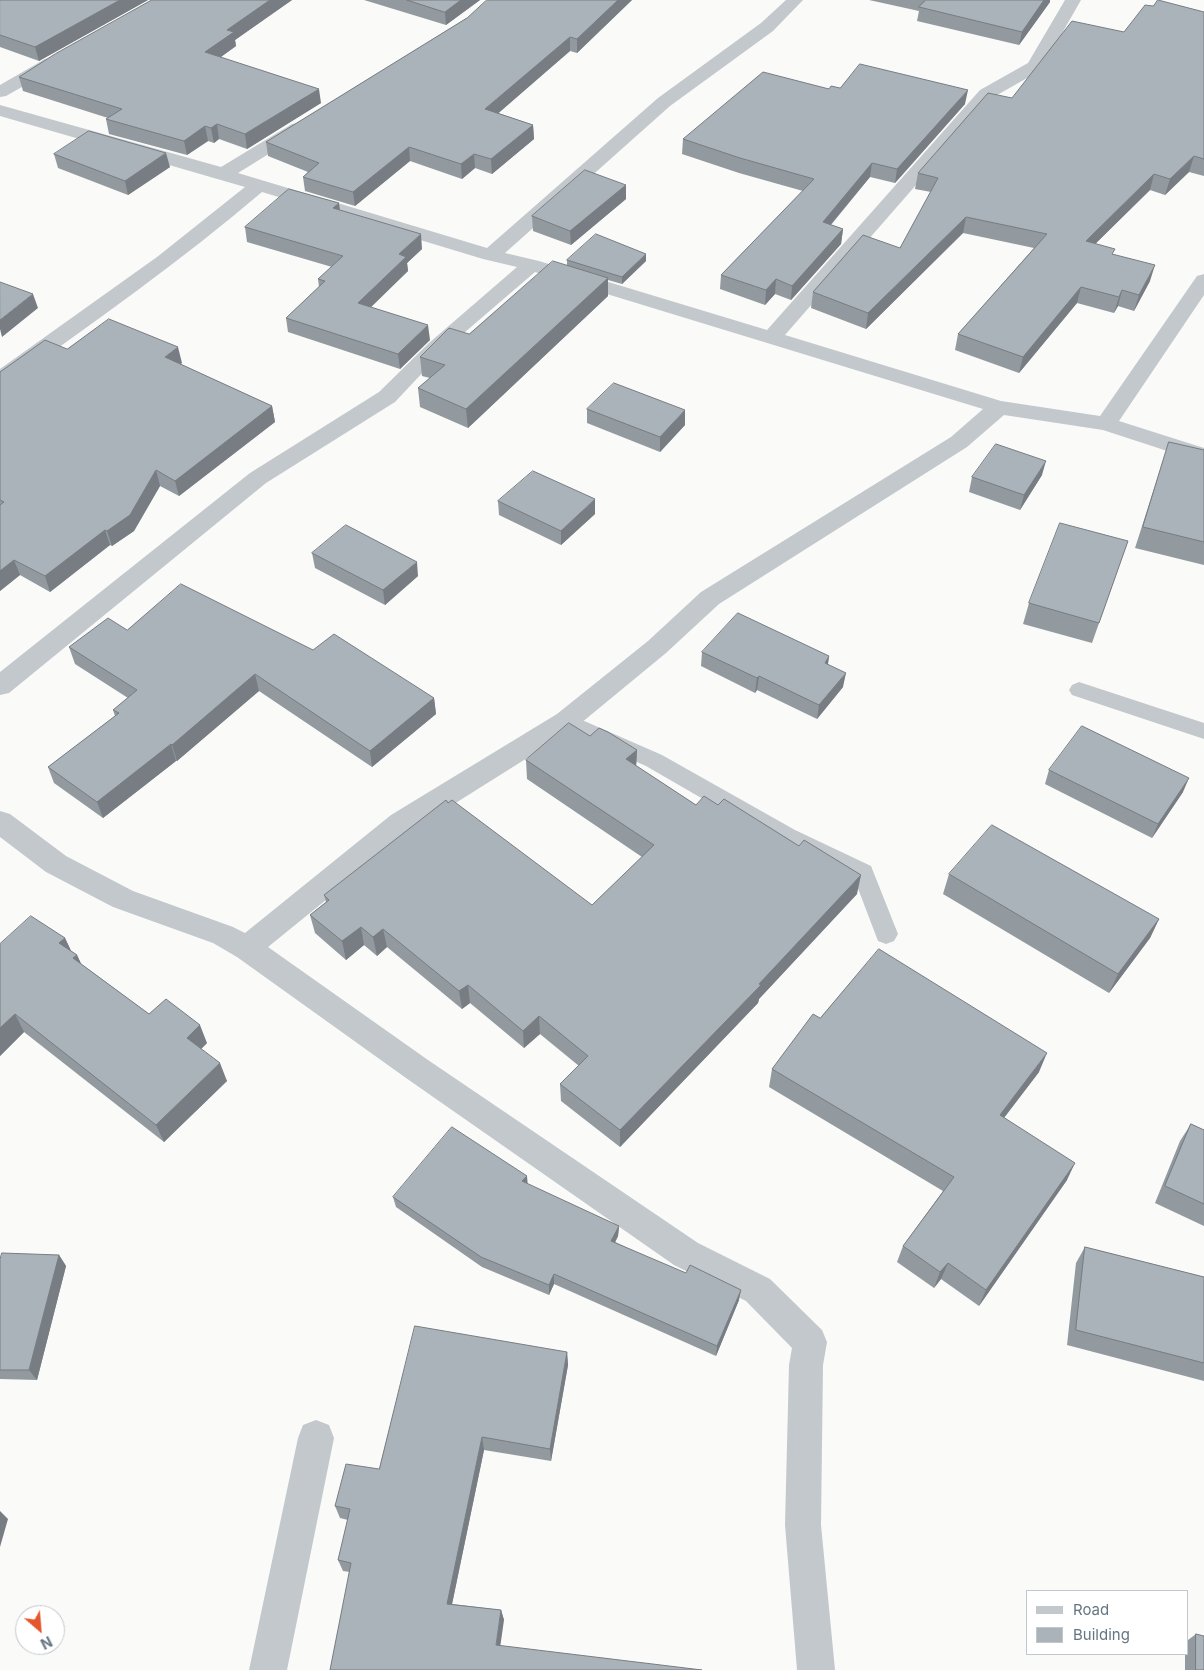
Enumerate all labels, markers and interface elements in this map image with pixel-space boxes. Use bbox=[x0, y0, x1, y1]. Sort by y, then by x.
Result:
legend bbox=[1026, 1590, 1189, 1655]
text: Road bbox=[1073, 1600, 1109, 1619]
north arrow bbox=[15, 1605, 65, 1655]
text: Building bbox=[1073, 1625, 1130, 1644]
text: N bbox=[38, 1633, 55, 1653]

